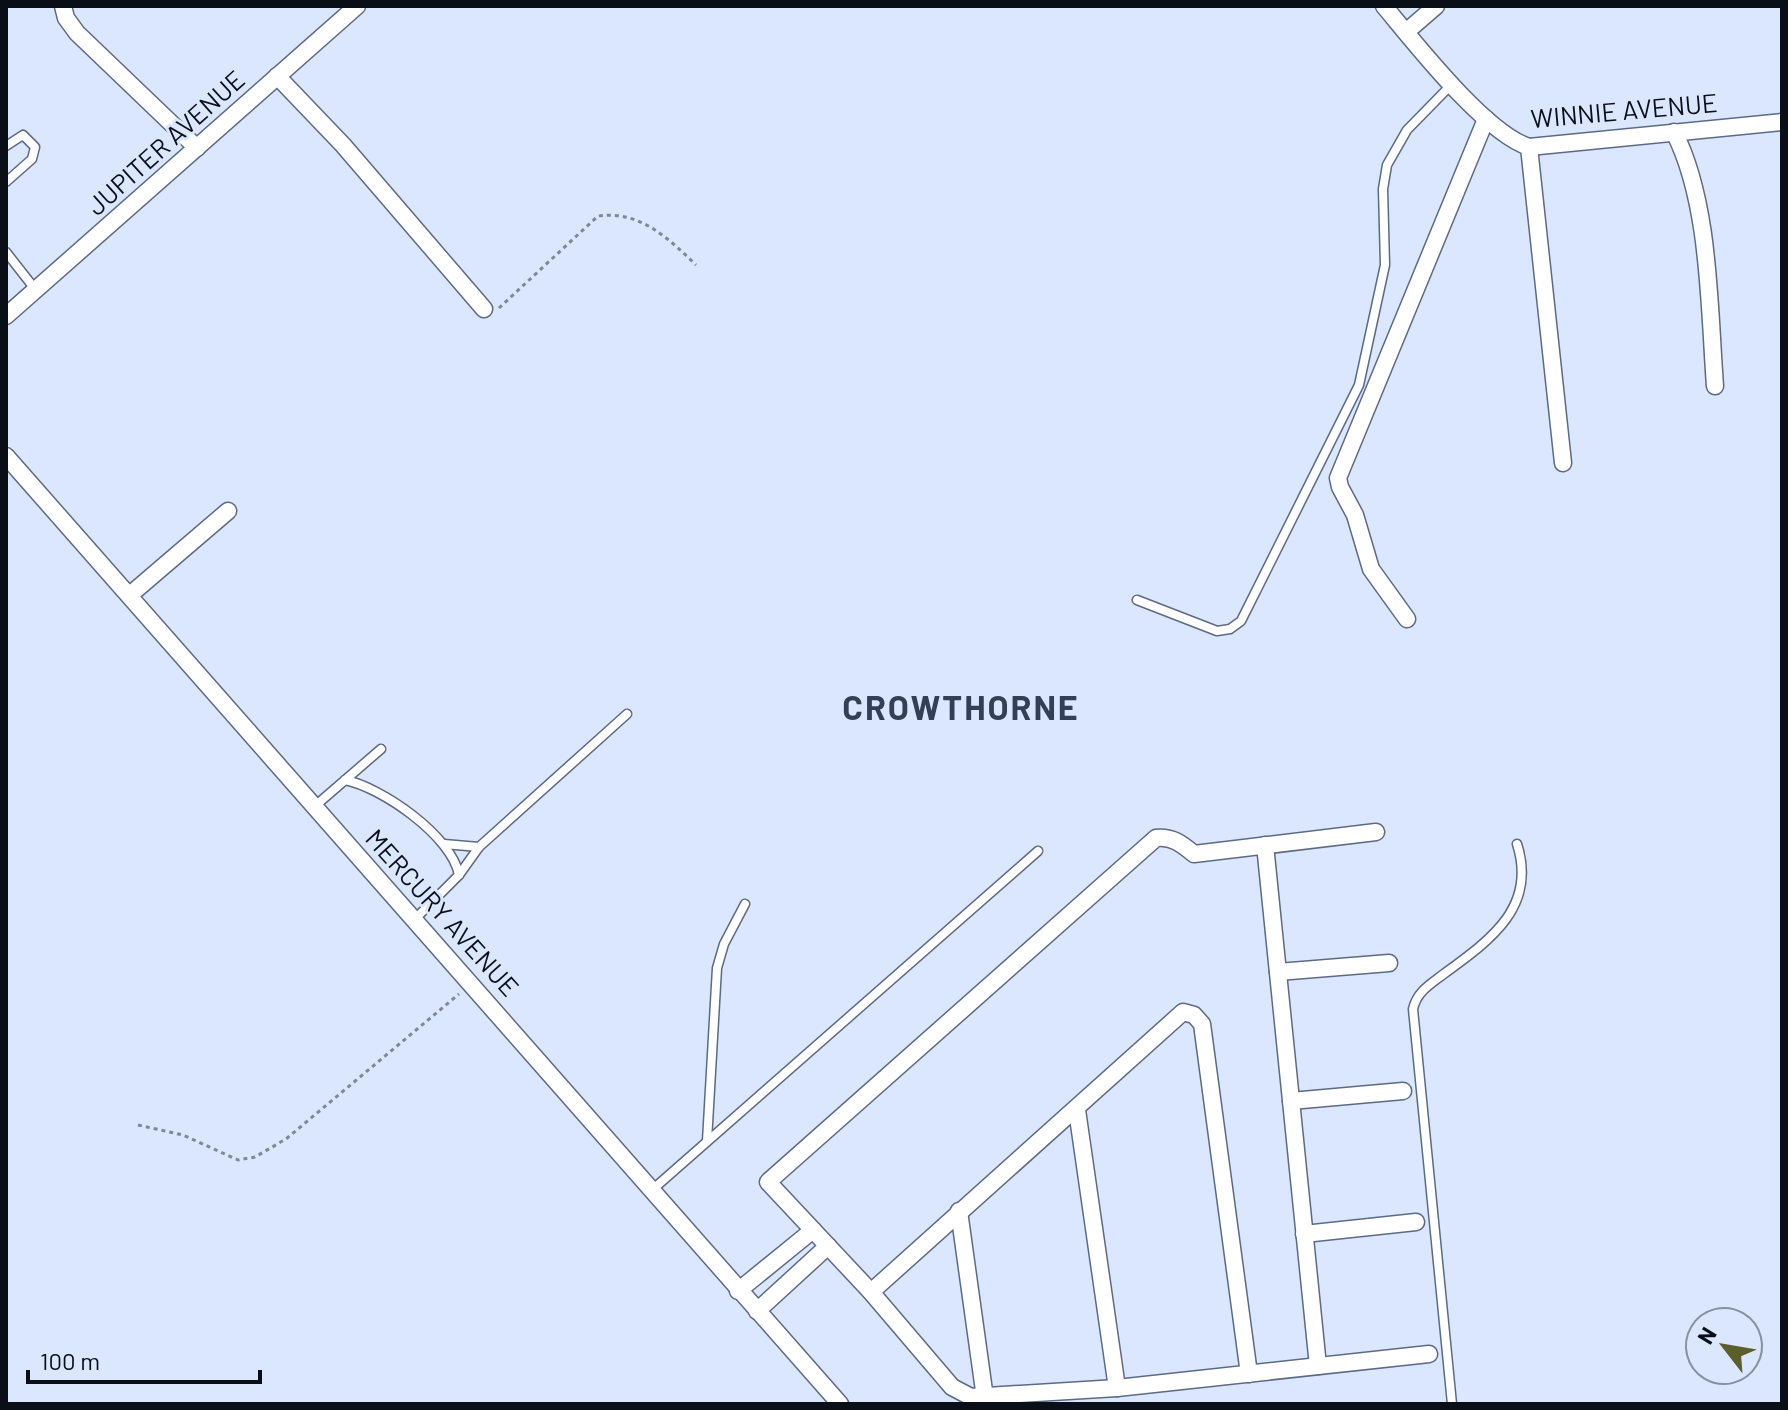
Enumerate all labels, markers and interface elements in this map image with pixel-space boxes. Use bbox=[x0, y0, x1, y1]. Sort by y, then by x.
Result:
street label: JUPITER AVENUE bbox=[80, 63, 250, 221]
street label: WINNIE AVENUE bbox=[1529, 86, 1719, 133]
district label: CROWTHORNE bbox=[842, 686, 1080, 727]
street label: MERCURY AVENUE bbox=[360, 822, 526, 1002]
north arrow bbox=[1684, 1306, 1764, 1386]
text: N bbox=[1691, 1322, 1721, 1348]
scale bar bbox=[28, 1334, 260, 1384]
text: 100 m bbox=[40, 1346, 100, 1375]

